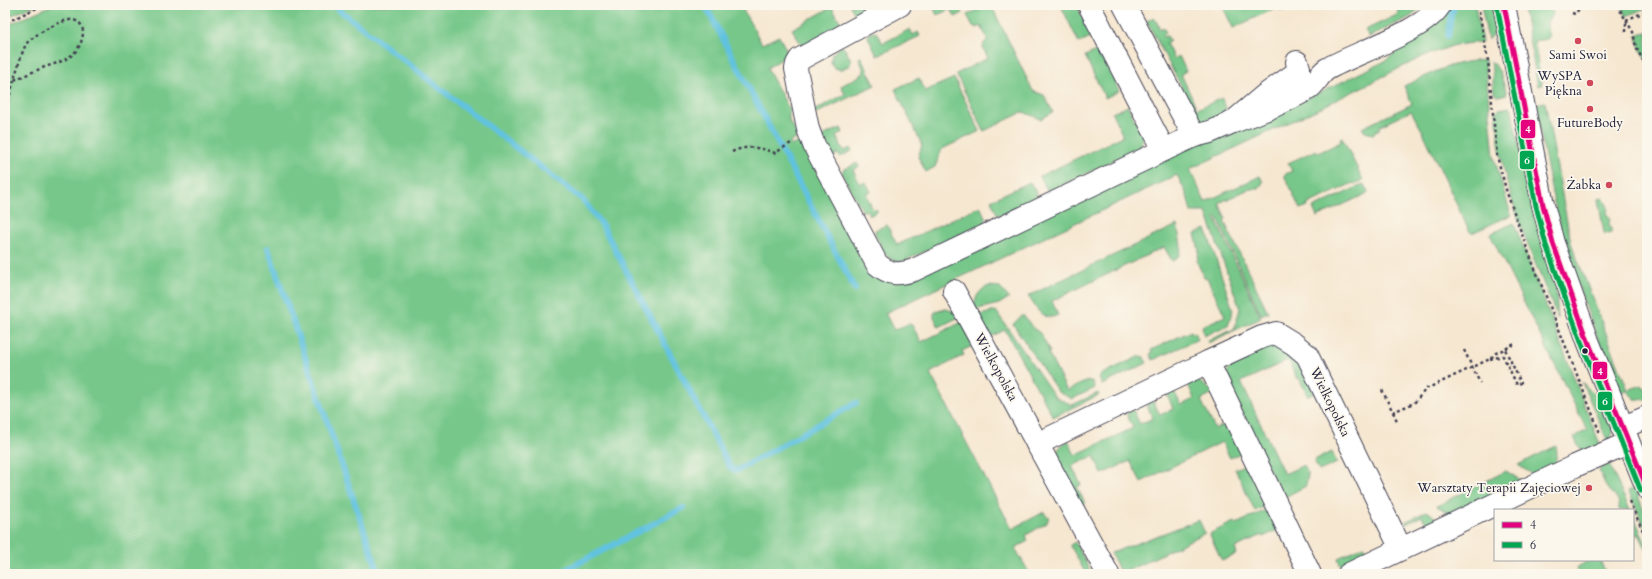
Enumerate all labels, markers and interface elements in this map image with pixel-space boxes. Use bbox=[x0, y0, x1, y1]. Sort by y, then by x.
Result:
marker: Sami Swoi bbox=[1573, 36, 1583, 46]
place label: Sami Swoi bbox=[1549, 46, 1607, 64]
place label: WySPA Piękna bbox=[1536, 67, 1583, 100]
marker: WySPA Piękna bbox=[1585, 78, 1595, 88]
marker: FutureBody bbox=[1585, 104, 1595, 114]
place label: FutureBody bbox=[1557, 114, 1623, 132]
line badge: 4 bbox=[1520, 119, 1536, 139]
text: 4 bbox=[1525, 122, 1531, 137]
line badge: 6 bbox=[1519, 150, 1535, 170]
text: 6 bbox=[1524, 153, 1530, 168]
place label: Żabka bbox=[1567, 176, 1601, 194]
marker: Żabka bbox=[1604, 180, 1614, 190]
street label: Wielkopolska bbox=[969, 329, 1022, 405]
unlabelled marker bbox=[1580, 346, 1590, 356]
line badge: 4 bbox=[1592, 361, 1608, 380]
street label: Wielkopolska bbox=[1305, 363, 1355, 440]
text: 4 bbox=[1597, 364, 1603, 379]
line badge: 6 bbox=[1597, 391, 1613, 411]
text: 6 bbox=[1602, 394, 1608, 409]
place label: Warsztaty Terapii Zajęciowej bbox=[1416, 479, 1581, 497]
marker: Warsztaty Terapii Zajęciowej bbox=[1584, 483, 1594, 493]
legend bbox=[1494, 509, 1634, 561]
text: 4 bbox=[1530, 517, 1536, 533]
text: 6 bbox=[1530, 537, 1536, 553]

